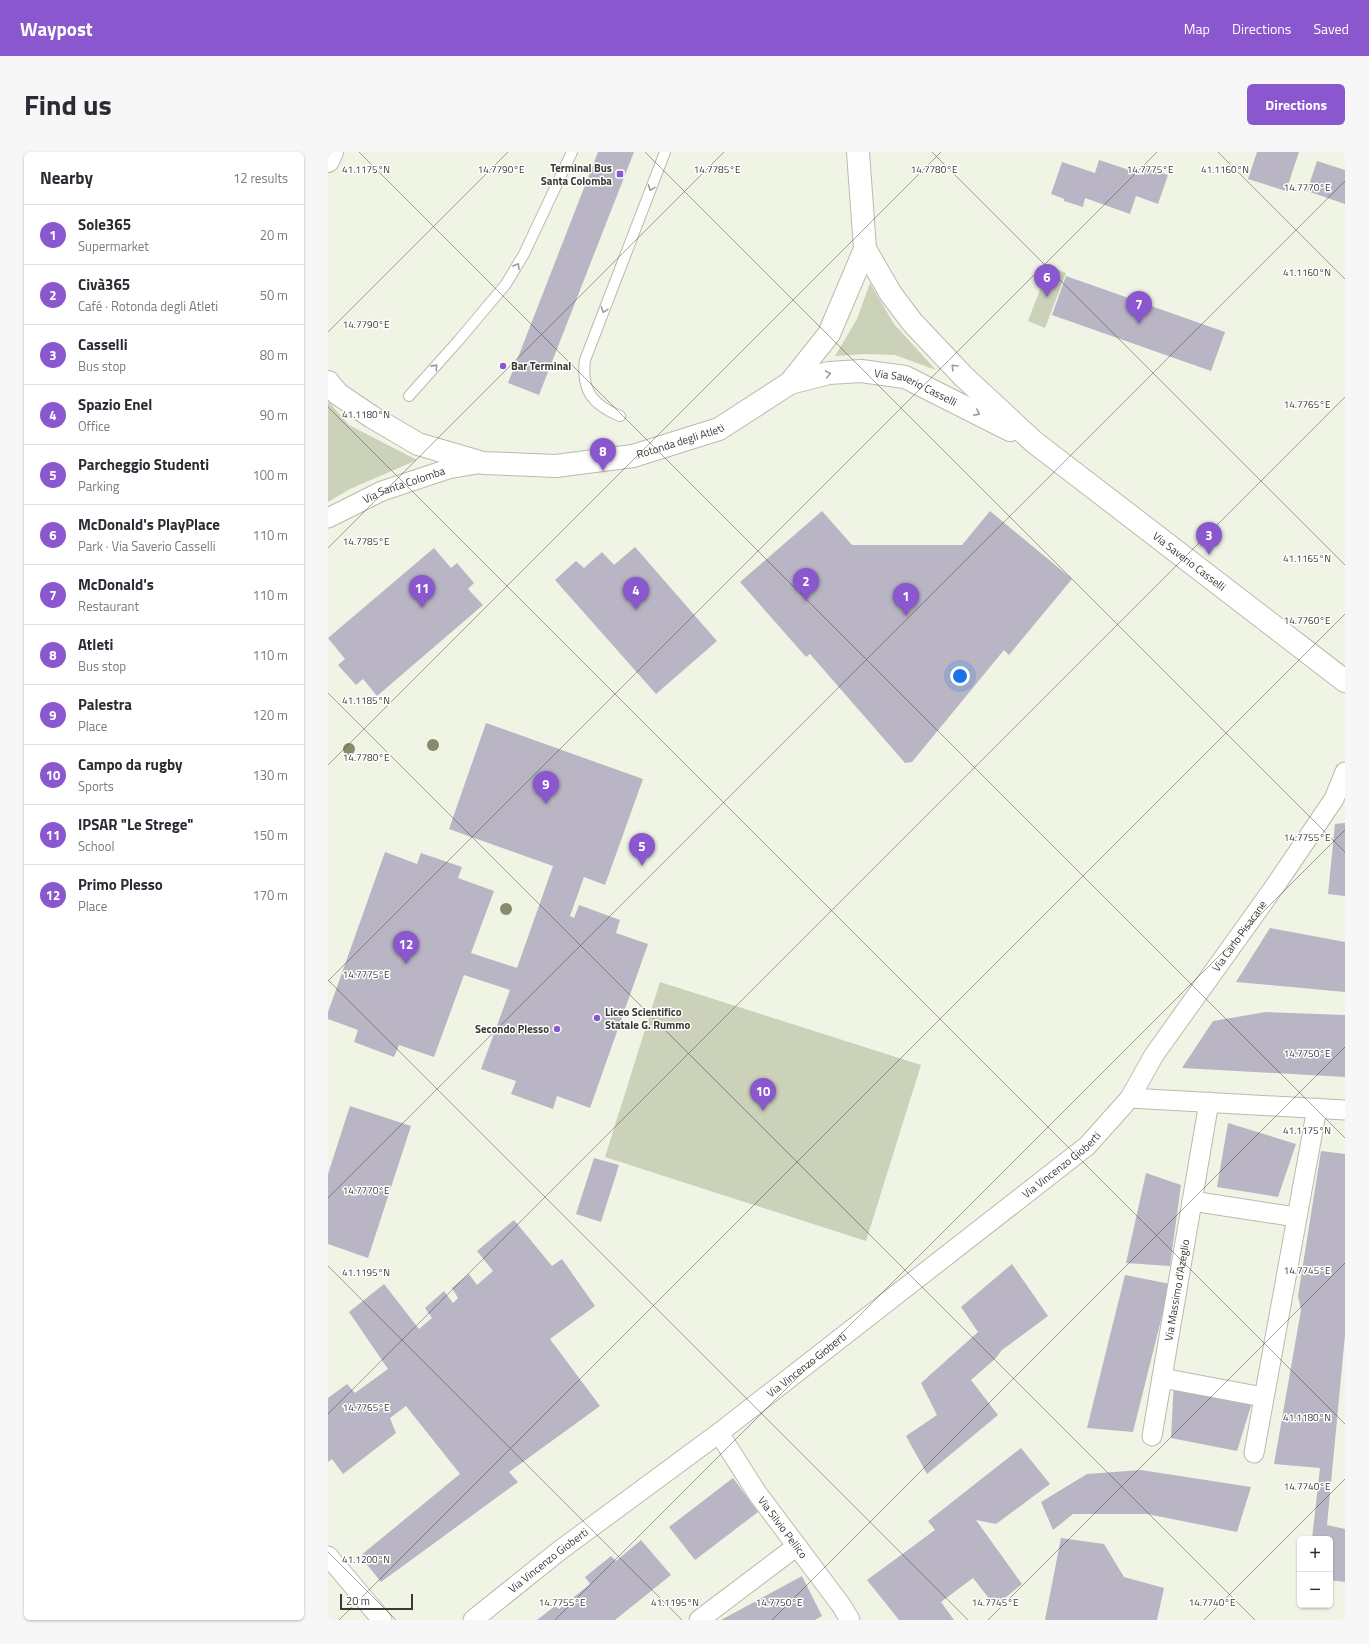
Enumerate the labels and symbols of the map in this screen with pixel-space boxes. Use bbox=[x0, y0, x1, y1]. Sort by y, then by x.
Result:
place label: Terminal Bus Santa Colomba bbox=[541, 160, 612, 189]
text: 41.1175°N bbox=[342, 162, 390, 177]
text: 14.7790°E bbox=[478, 162, 525, 177]
text: 14.7785°E bbox=[694, 162, 741, 177]
text: 14.7780°E bbox=[911, 162, 958, 177]
text: 14.7775°E bbox=[1127, 162, 1174, 177]
text: 41.1160°N bbox=[1201, 162, 1249, 177]
marker: Terminal Bus Santa Colomba bbox=[615, 169, 625, 179]
text: 14.7770°E bbox=[1284, 180, 1331, 195]
one-way arrow bbox=[647, 185, 655, 192]
one-way arrow bbox=[512, 263, 519, 270]
pin: 6 bbox=[1034, 264, 1060, 297]
text: 41.1160°N bbox=[1283, 265, 1331, 280]
pin: 7 bbox=[1126, 291, 1152, 324]
one-way arrow bbox=[601, 306, 609, 313]
text: 14.7790°E bbox=[343, 317, 390, 332]
place label: Bar Terminal bbox=[511, 358, 571, 374]
marker: Bar Terminal bbox=[498, 361, 508, 371]
one-way arrow bbox=[430, 364, 438, 372]
one-way arrow bbox=[952, 364, 959, 372]
street label: Via Saverio Casselli bbox=[873, 365, 960, 410]
one-way arrow bbox=[825, 370, 831, 378]
text: 14.7765°E bbox=[1284, 397, 1331, 412]
text: 41.1180°N bbox=[342, 407, 390, 422]
one-way arrow bbox=[972, 408, 980, 416]
street label: Rotonda degli Atleti bbox=[635, 420, 727, 462]
pin: 8 bbox=[590, 438, 616, 471]
street label: Via Santa Colomba bbox=[360, 462, 447, 507]
pin: 3 bbox=[1196, 522, 1222, 555]
street label: Via Saverio Casselli bbox=[1149, 528, 1229, 595]
text: 14.7785°E bbox=[343, 534, 390, 549]
text: 41.1165°N bbox=[1283, 551, 1331, 566]
pin: 2 bbox=[793, 568, 819, 601]
pin: 11 bbox=[409, 575, 435, 608]
pin: 4 bbox=[623, 577, 649, 610]
pin: 1 bbox=[893, 583, 919, 616]
text: 14.7760°E bbox=[1284, 613, 1331, 628]
your location bbox=[950, 666, 970, 686]
text: 41.1185°N bbox=[342, 693, 390, 708]
text: 14.7780°E bbox=[343, 750, 390, 765]
pin: 9 bbox=[533, 771, 559, 804]
text: 14.7755°E bbox=[1284, 830, 1331, 845]
pin: 5 bbox=[629, 833, 655, 866]
street label: Via Carlo Pisacane bbox=[1208, 897, 1271, 975]
pin: 12 bbox=[393, 931, 419, 964]
text: 14.7775°E bbox=[343, 967, 390, 982]
place label: Liceo Scientifico Statale G. Rummo bbox=[605, 1004, 690, 1033]
marker: Liceo Scientifico Statale G. Rummo bbox=[592, 1013, 602, 1023]
place label: Secondo Plesso bbox=[475, 1021, 549, 1037]
marker: Secondo Plesso bbox=[552, 1024, 562, 1034]
text: 14.7750°E bbox=[1284, 1046, 1331, 1061]
pin: 10 bbox=[750, 1078, 776, 1111]
text: 41.1175°N bbox=[1283, 1123, 1331, 1138]
street label: Via Vincenzo Gioberti bbox=[1019, 1128, 1104, 1202]
text: 14.7770°E bbox=[343, 1183, 390, 1198]
street label: Via Massimo d'Azeglio bbox=[1160, 1238, 1193, 1342]
text: 14.7745°E bbox=[1284, 1263, 1331, 1278]
text: 41.1195°N bbox=[342, 1265, 390, 1280]
street label: Via Vincenzo Gioberti bbox=[763, 1329, 850, 1401]
text: 14.7765°E bbox=[343, 1400, 390, 1415]
text: 41.1180°N bbox=[1283, 1410, 1331, 1425]
text: 14.7740°E bbox=[1284, 1479, 1331, 1494]
street label: Via Silvio Pellico bbox=[754, 1493, 811, 1562]
street label: Via Vincenzo Gioberti bbox=[505, 1524, 591, 1597]
text: 41.1200°N bbox=[342, 1552, 390, 1567]
scale bar bbox=[340, 1592, 413, 1611]
text: 14.7755°E bbox=[539, 1595, 586, 1610]
text: 41.1195°N bbox=[651, 1595, 699, 1610]
text: 14.7750°E bbox=[756, 1595, 803, 1610]
text: 14.7745°E bbox=[972, 1595, 1019, 1610]
text: 14.7740°E bbox=[1189, 1595, 1236, 1610]

